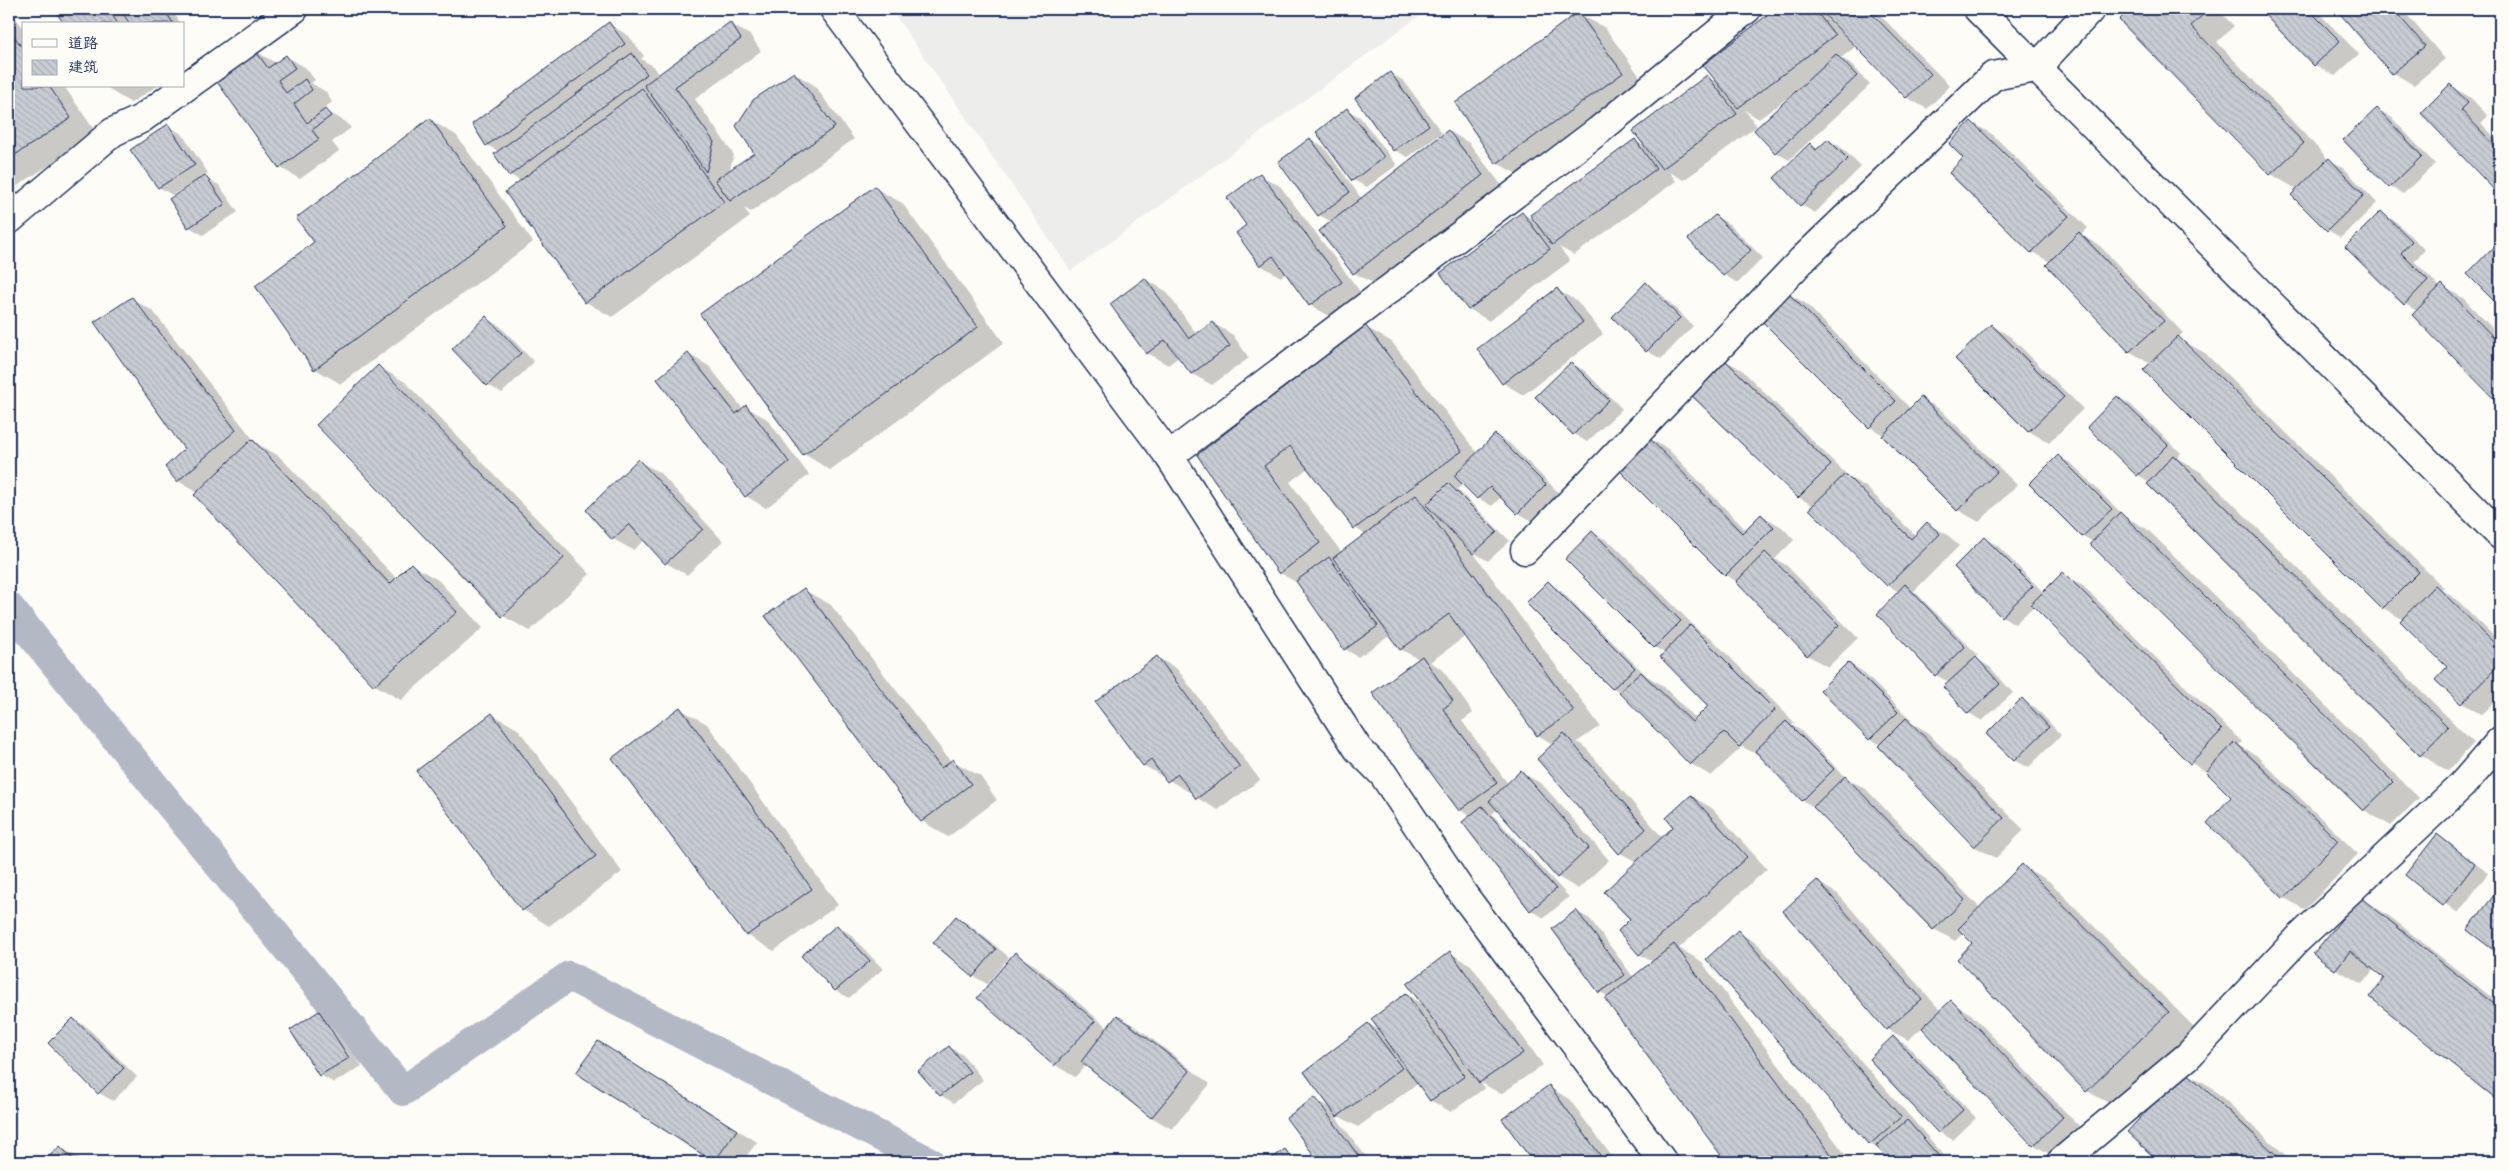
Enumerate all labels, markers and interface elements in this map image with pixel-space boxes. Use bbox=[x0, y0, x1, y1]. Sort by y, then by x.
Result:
legend bbox=[22, 22, 185, 88]
text: 道路 bbox=[68, 33, 98, 54]
text: 建筑 bbox=[68, 57, 98, 78]

